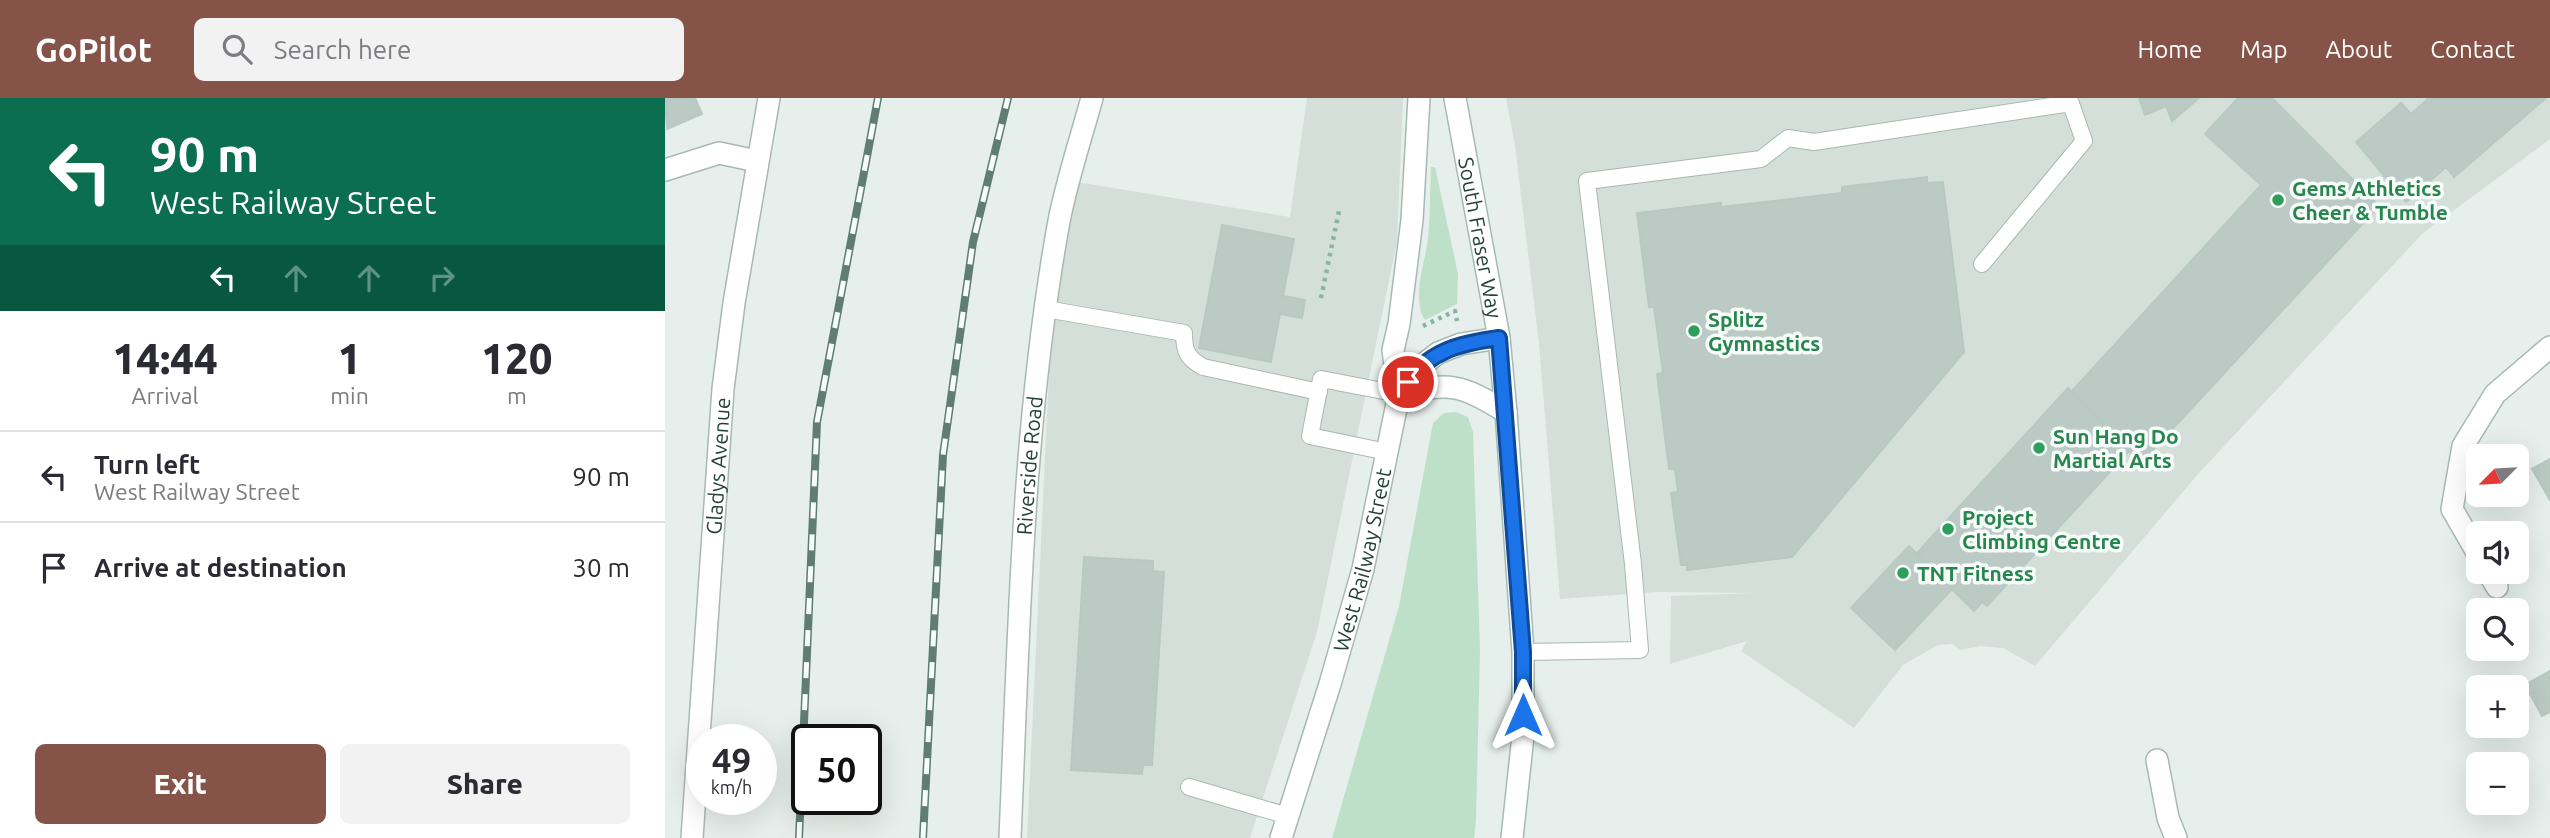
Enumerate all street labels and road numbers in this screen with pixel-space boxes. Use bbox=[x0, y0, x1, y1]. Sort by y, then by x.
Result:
street label: South Fraser Way bbox=[1454, 155, 1507, 320]
street label: Riverside Road bbox=[1012, 395, 1047, 536]
street label: Gladys Avenue bbox=[701, 397, 734, 535]
street label: West Railway Street bbox=[1328, 466, 1395, 654]

